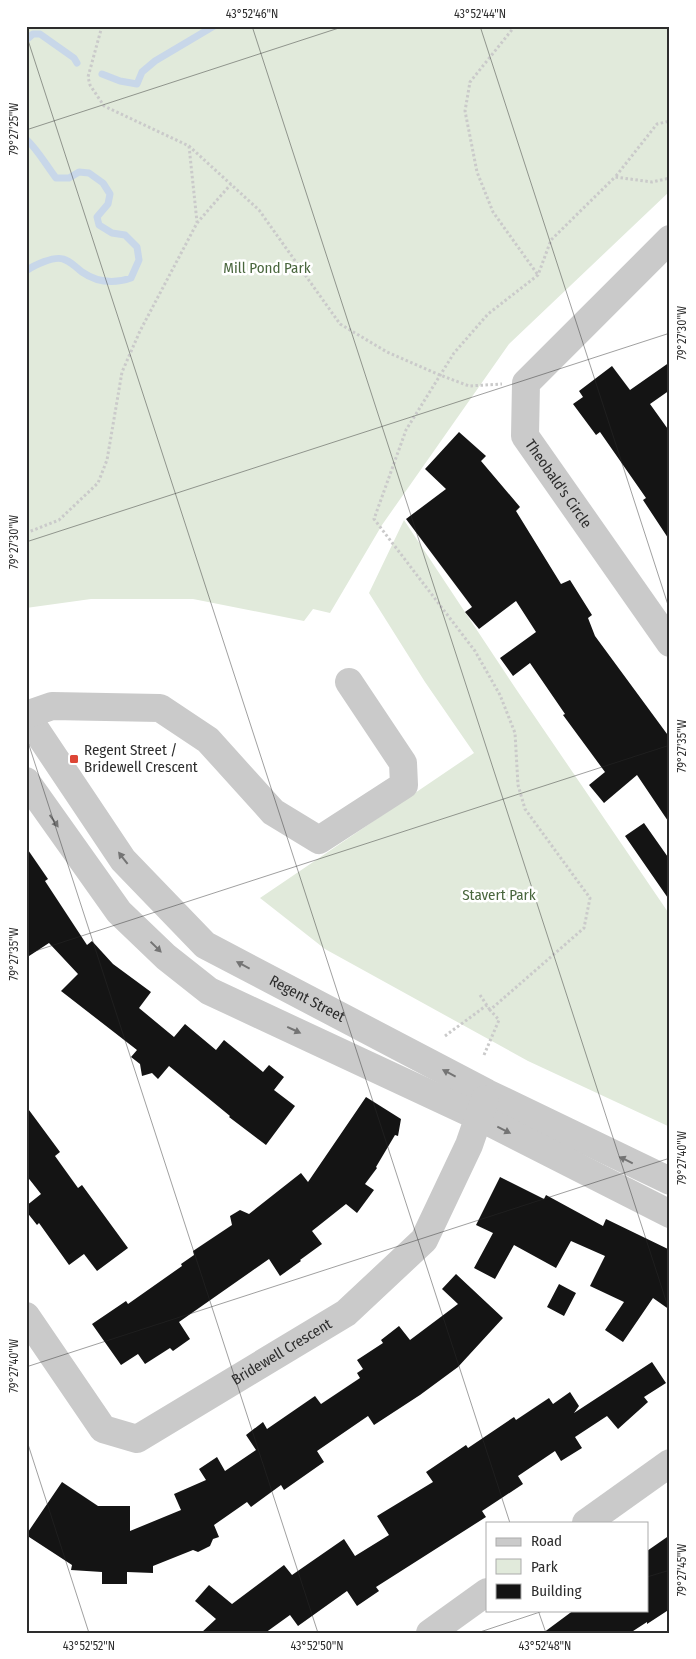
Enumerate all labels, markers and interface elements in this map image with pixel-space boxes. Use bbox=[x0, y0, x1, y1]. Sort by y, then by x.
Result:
text: 43°52'46"N bbox=[226, 7, 278, 21]
text: 43°52'44"N bbox=[454, 7, 506, 21]
text: 79°27'25"W bbox=[7, 103, 21, 155]
park label: Mill Pond Park bbox=[223, 259, 311, 277]
text: 79°27'30"W bbox=[675, 306, 689, 360]
street label: Theobald's Circle bbox=[521, 436, 596, 532]
text: 79°27'30"W bbox=[7, 515, 21, 569]
text: 79°27'35"W bbox=[675, 720, 689, 772]
place label: Regent Street / Bridewell Crescent bbox=[84, 741, 198, 776]
marker: Regent Street / Bridewell Crescent bbox=[68, 753, 80, 765]
one-way arrow bbox=[49, 814, 60, 827]
one-way arrow bbox=[117, 852, 128, 865]
park label: Stavert Park bbox=[462, 886, 536, 904]
text: 79°27'35"W bbox=[7, 928, 21, 980]
one-way arrow bbox=[150, 941, 162, 953]
one-way arrow bbox=[235, 961, 250, 969]
street label: Regent Street bbox=[266, 971, 348, 1026]
one-way arrow bbox=[287, 1027, 301, 1035]
one-way arrow bbox=[441, 1069, 456, 1077]
one-way arrow bbox=[497, 1126, 512, 1134]
text: 79°27'40"W bbox=[675, 1131, 689, 1185]
one-way arrow bbox=[619, 1156, 633, 1164]
street label: Bridewell Crescent bbox=[228, 1315, 335, 1389]
text: 79°27'40"W bbox=[7, 1339, 21, 1393]
legend bbox=[486, 1522, 648, 1612]
text: Road bbox=[531, 1532, 562, 1550]
text: 79°27'45"W bbox=[675, 1544, 689, 1596]
text: Park bbox=[531, 1558, 558, 1576]
text: Building bbox=[531, 1582, 582, 1600]
text: 43°52'52"N bbox=[63, 1639, 115, 1653]
text: 43°52'50"N bbox=[290, 1639, 344, 1653]
text: 43°52'48"N bbox=[519, 1639, 571, 1653]

